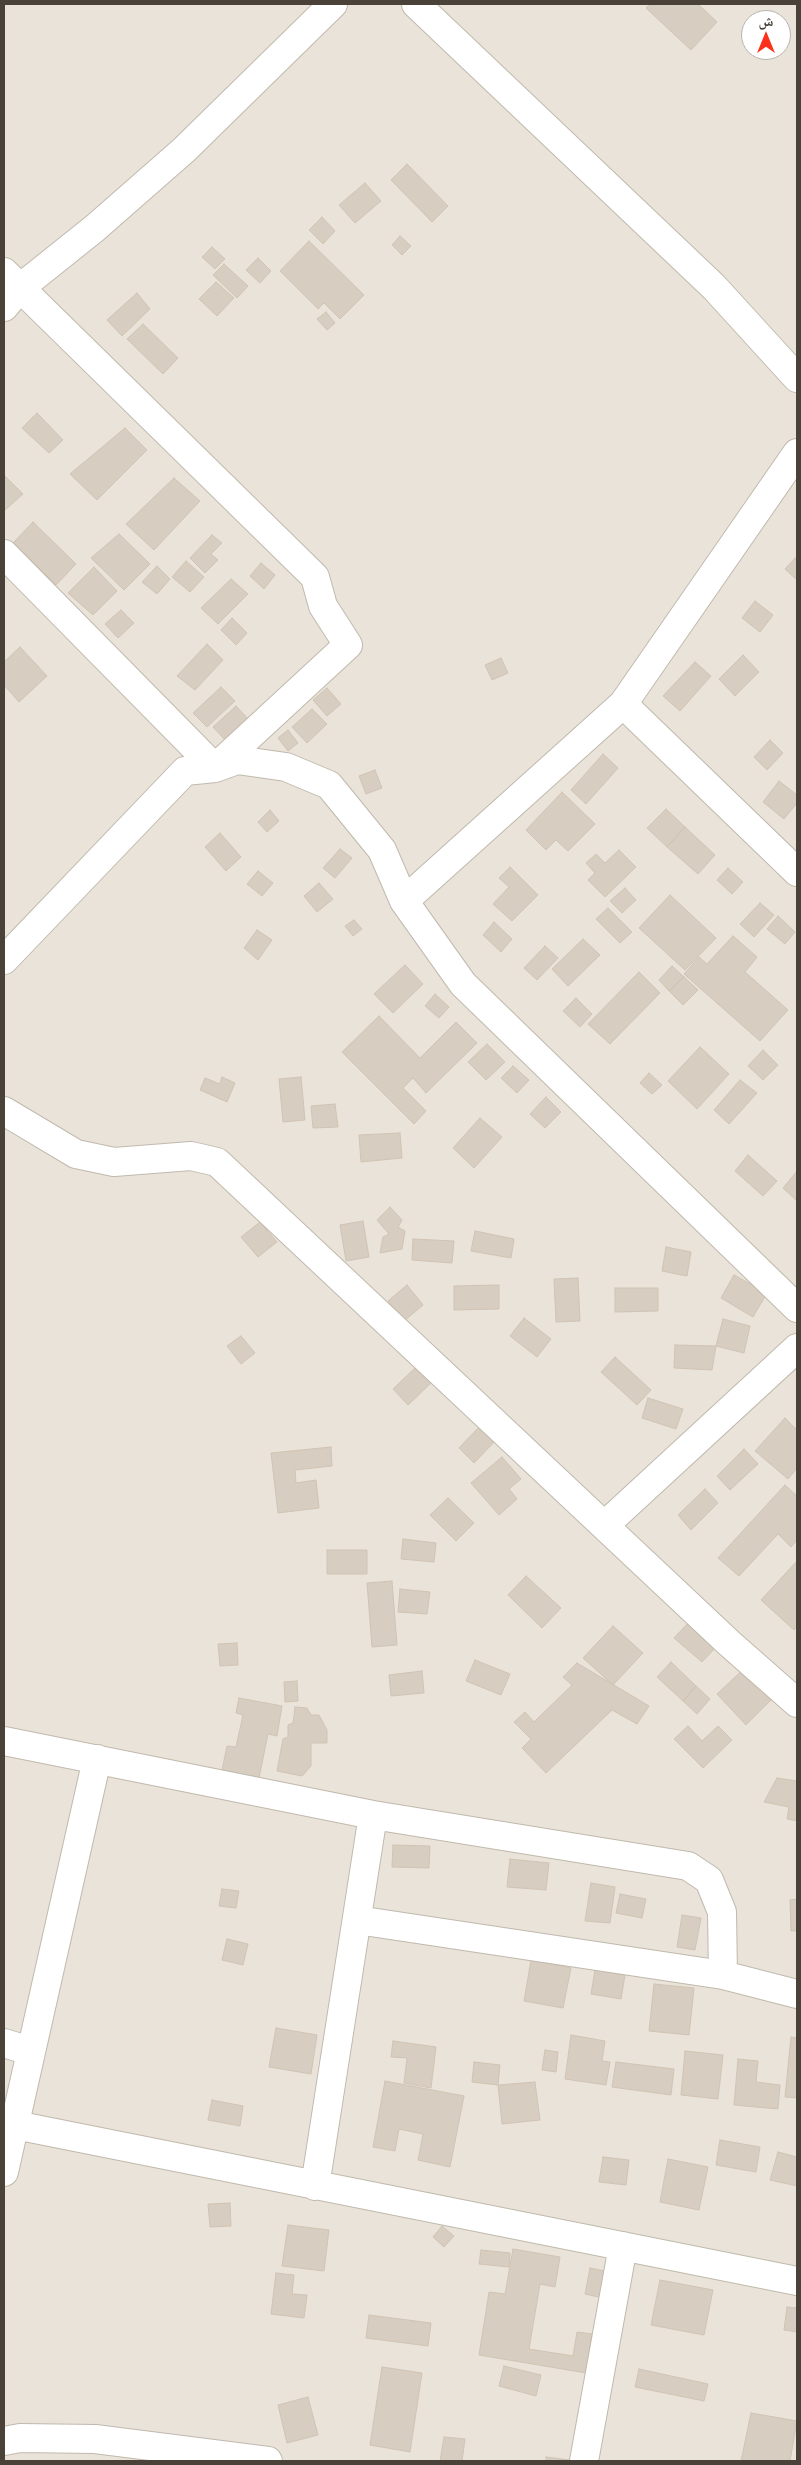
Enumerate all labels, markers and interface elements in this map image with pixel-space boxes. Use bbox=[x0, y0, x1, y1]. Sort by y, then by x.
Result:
north arrow bbox=[741, 10, 791, 60]
text: ش bbox=[759, 12, 773, 30]

